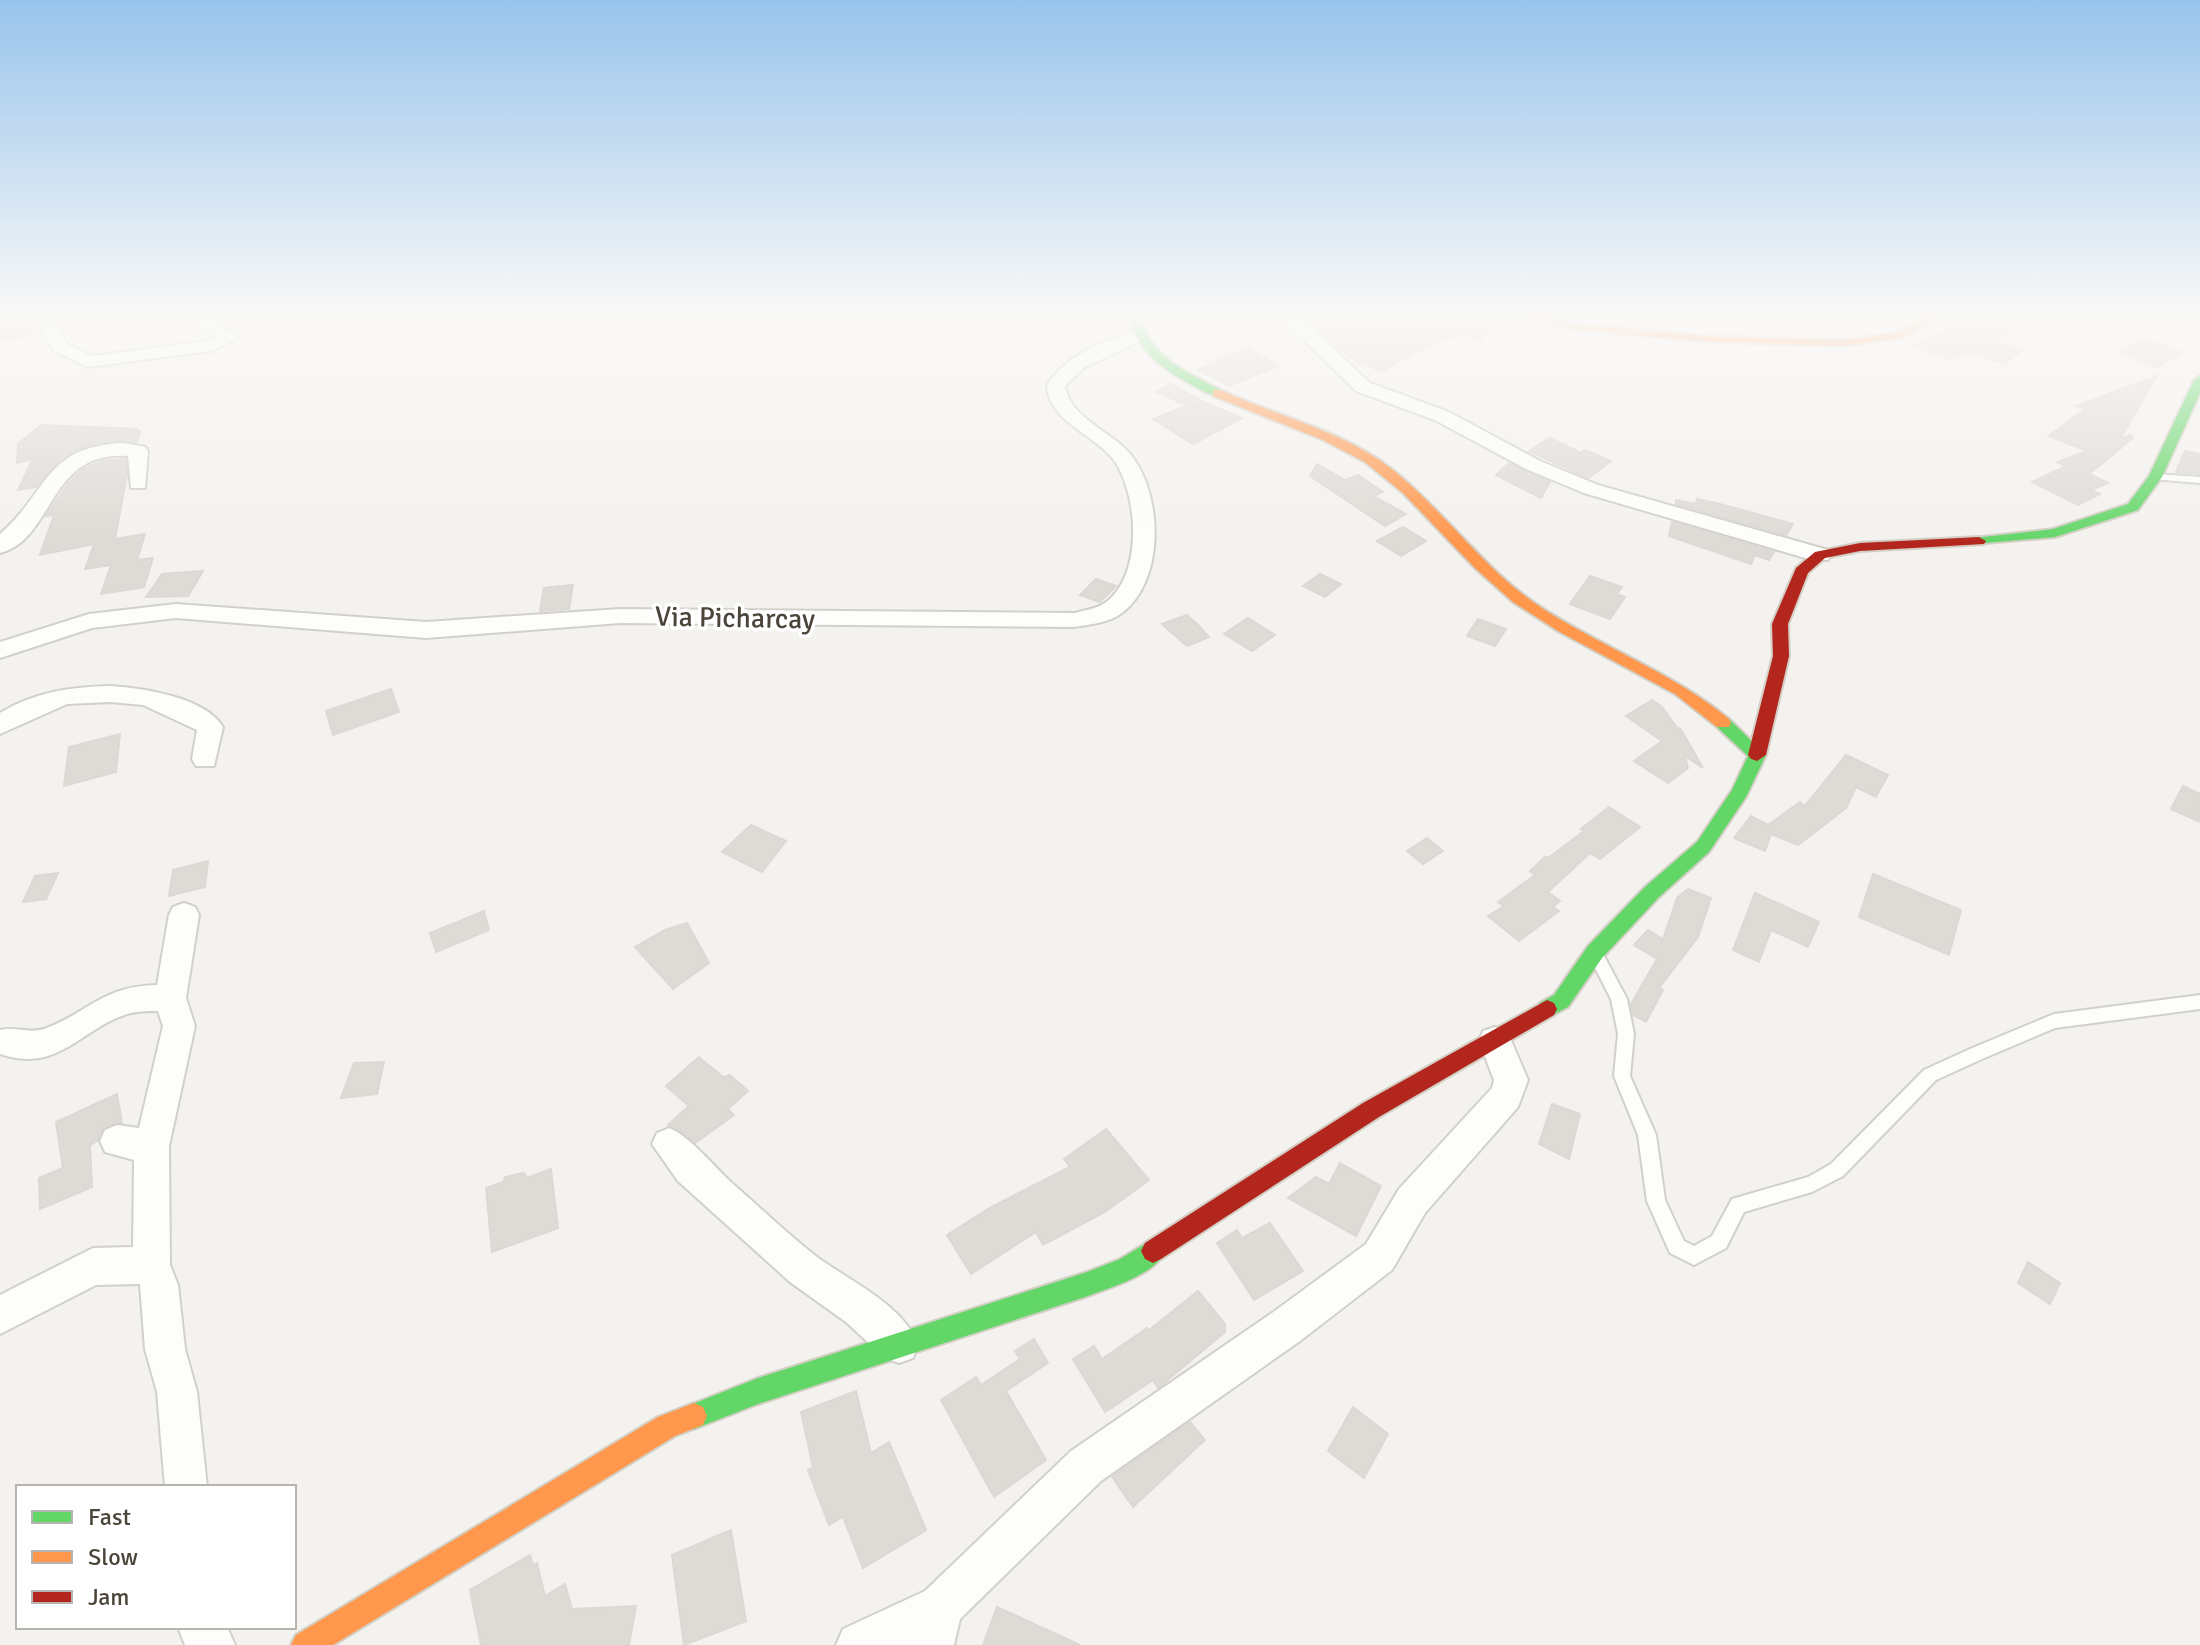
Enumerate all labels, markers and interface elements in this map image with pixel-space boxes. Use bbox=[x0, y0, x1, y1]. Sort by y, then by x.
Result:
street label: Via Picharcay bbox=[655, 600, 815, 636]
legend bbox=[16, 1485, 296, 1629]
text: Fast bbox=[88, 1502, 131, 1532]
text: Slow bbox=[88, 1542, 138, 1572]
text: Jam bbox=[88, 1582, 129, 1612]

